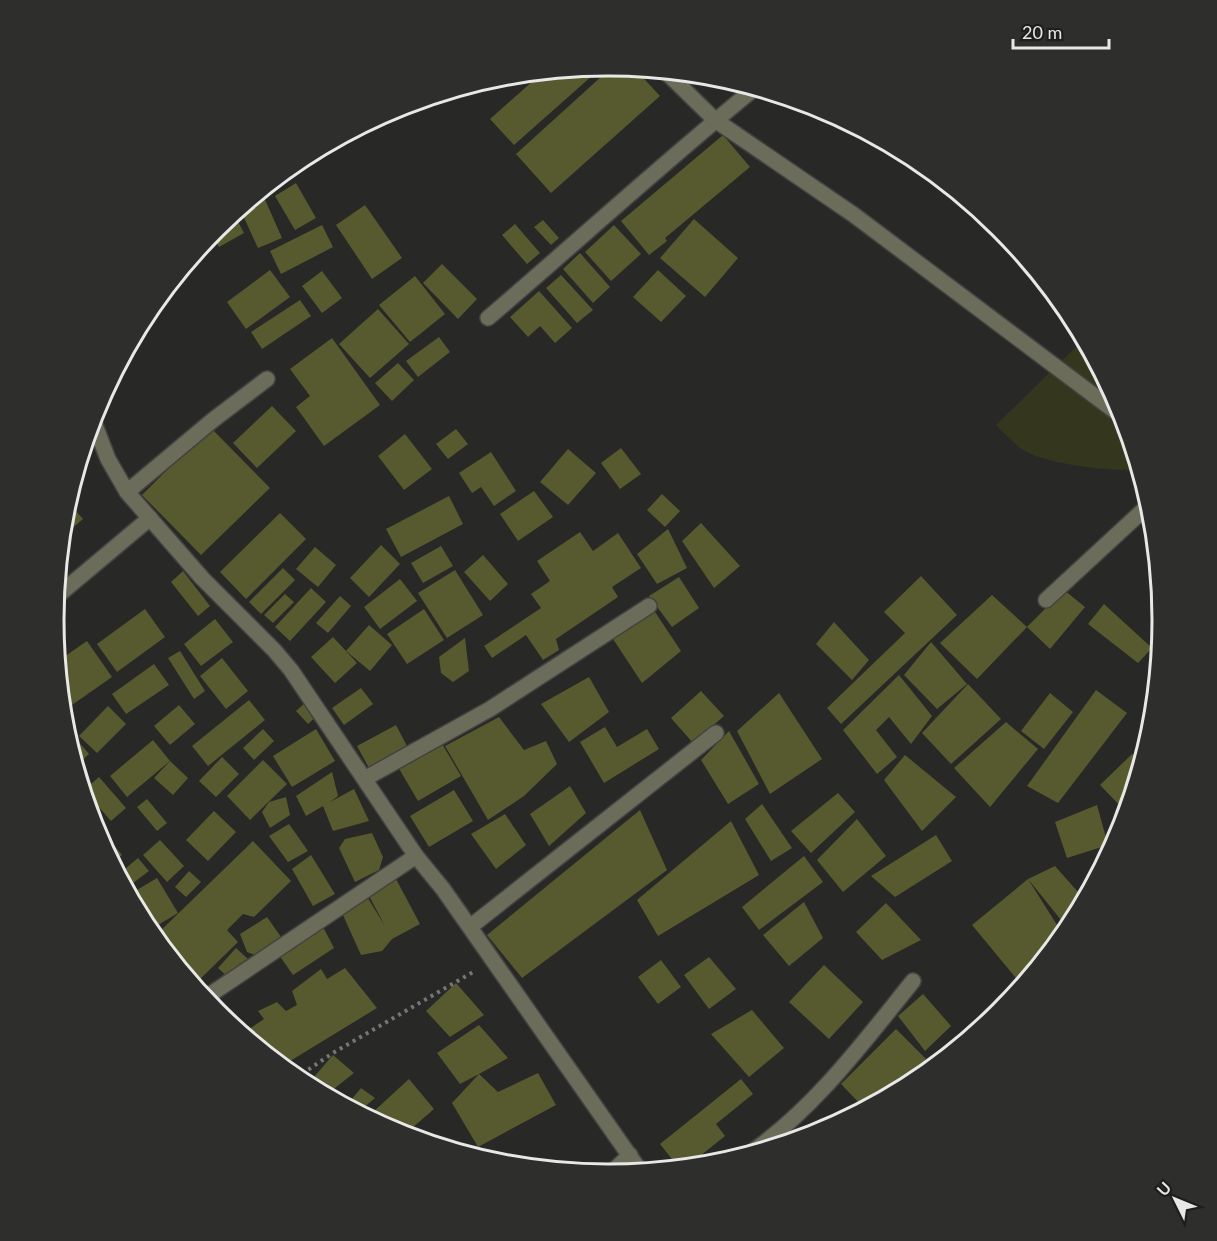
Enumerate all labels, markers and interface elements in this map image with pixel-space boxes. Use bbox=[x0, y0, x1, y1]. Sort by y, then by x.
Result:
scale bar bbox=[1013, 12, 1109, 50]
text: 20 m bbox=[1022, 21, 1062, 43]
north arrow bbox=[1145, 1169, 1205, 1229]
text: U bbox=[1153, 1178, 1175, 1199]

